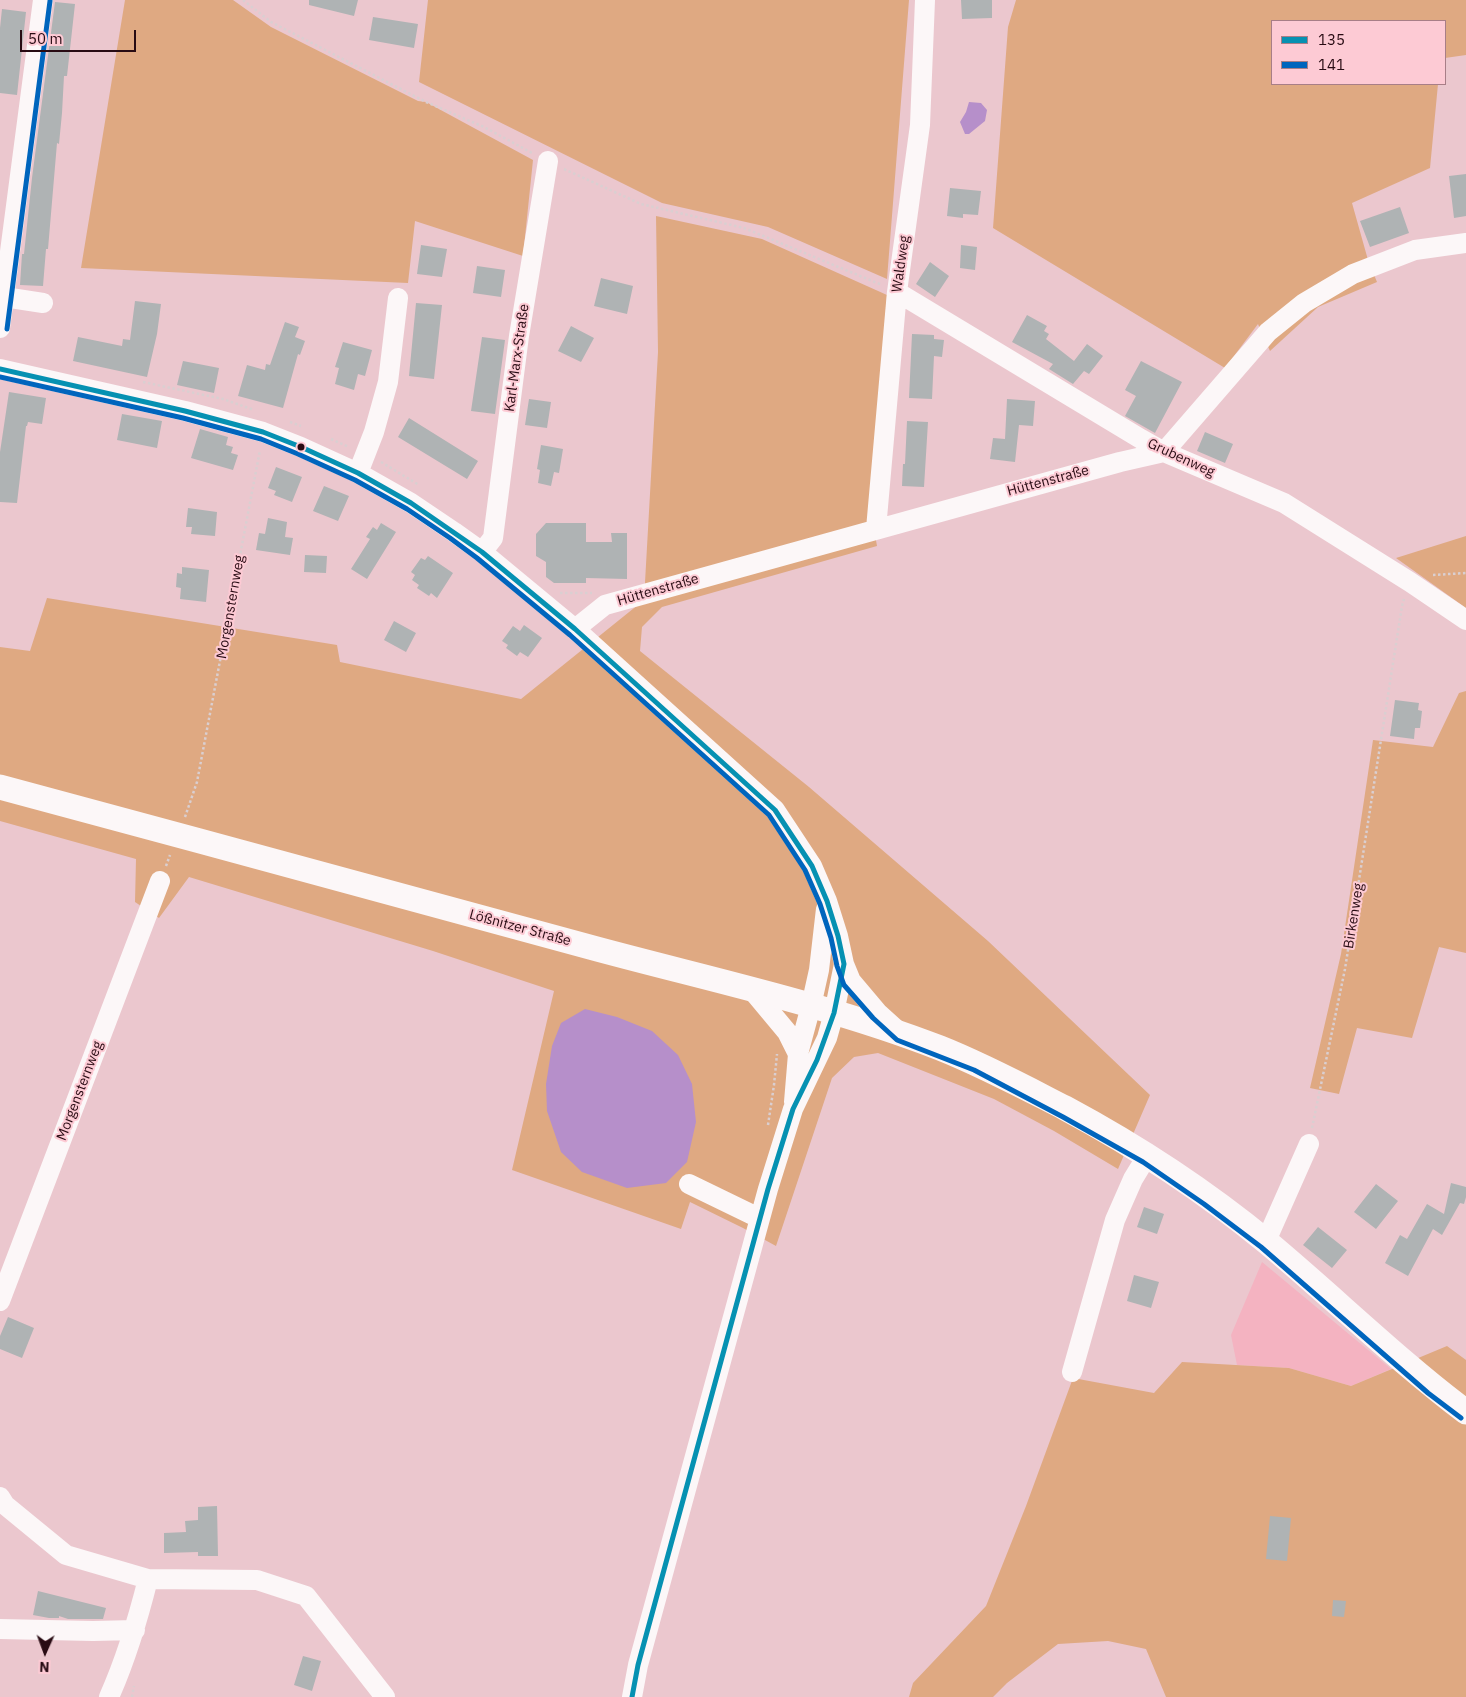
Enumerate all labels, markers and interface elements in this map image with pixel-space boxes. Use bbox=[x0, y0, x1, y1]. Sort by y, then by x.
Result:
scale bar bbox=[22, 20, 139, 52]
legend bbox=[1271, 20, 1446, 85]
text: 50 m bbox=[28, 29, 63, 48]
text: 135 bbox=[1318, 30, 1345, 49]
text: 141 bbox=[1318, 55, 1345, 74]
street label: Waldweg bbox=[889, 234, 913, 294]
street label: Karl-Marx-Straße bbox=[501, 303, 533, 413]
street label: Grubenweg bbox=[1145, 435, 1217, 481]
unlabelled marker bbox=[296, 442, 306, 452]
street label: Hüttenstraße bbox=[1005, 462, 1091, 500]
street label: Morgensternweg bbox=[214, 554, 248, 660]
street label: Hüttenstraße bbox=[615, 570, 701, 610]
street label: Birkenweg bbox=[1341, 882, 1367, 950]
street label: Lößnitzer Straße bbox=[467, 906, 573, 950]
street label: Morgensternweg bbox=[53, 1039, 107, 1143]
north arrow bbox=[20, 1627, 70, 1677]
text: N bbox=[39, 1658, 50, 1676]

